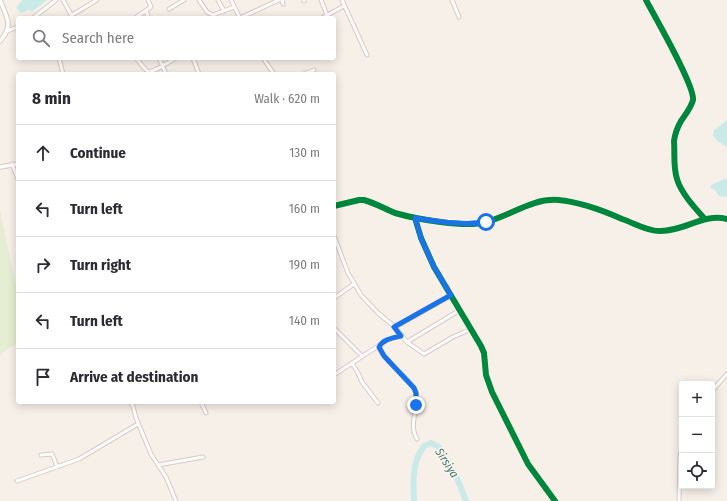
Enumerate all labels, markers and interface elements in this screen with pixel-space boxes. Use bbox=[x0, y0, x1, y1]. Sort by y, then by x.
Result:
search box bbox=[16, 16, 336, 60]
icon: search bbox=[30, 27, 52, 49]
text: Search here bbox=[62, 29, 134, 47]
text: 8 min bbox=[32, 88, 71, 109]
text: Walk · 620 m bbox=[254, 91, 320, 106]
icon: ahead bbox=[32, 142, 54, 164]
text: Continue bbox=[70, 144, 126, 162]
text: 130 m bbox=[289, 145, 320, 160]
icon: left bbox=[32, 198, 54, 220]
text: Turn left bbox=[70, 200, 123, 218]
text: 160 m bbox=[289, 201, 320, 216]
route start bbox=[477, 213, 495, 231]
icon: right bbox=[32, 254, 54, 276]
text: Turn right bbox=[70, 256, 131, 274]
text: 190 m bbox=[289, 257, 320, 272]
icon: left bbox=[32, 310, 54, 332]
text: Turn left bbox=[70, 312, 123, 330]
text: 140 m bbox=[289, 313, 320, 328]
icon: arrive bbox=[32, 366, 54, 388]
text: Arrive at destination bbox=[70, 368, 198, 386]
map controls bbox=[679, 381, 715, 489]
button: + bbox=[679, 381, 715, 417]
route end bbox=[407, 396, 425, 414]
button: − bbox=[679, 417, 715, 453]
water label: Sirsiya bbox=[432, 445, 462, 480]
button: locate bbox=[679, 453, 715, 489]

